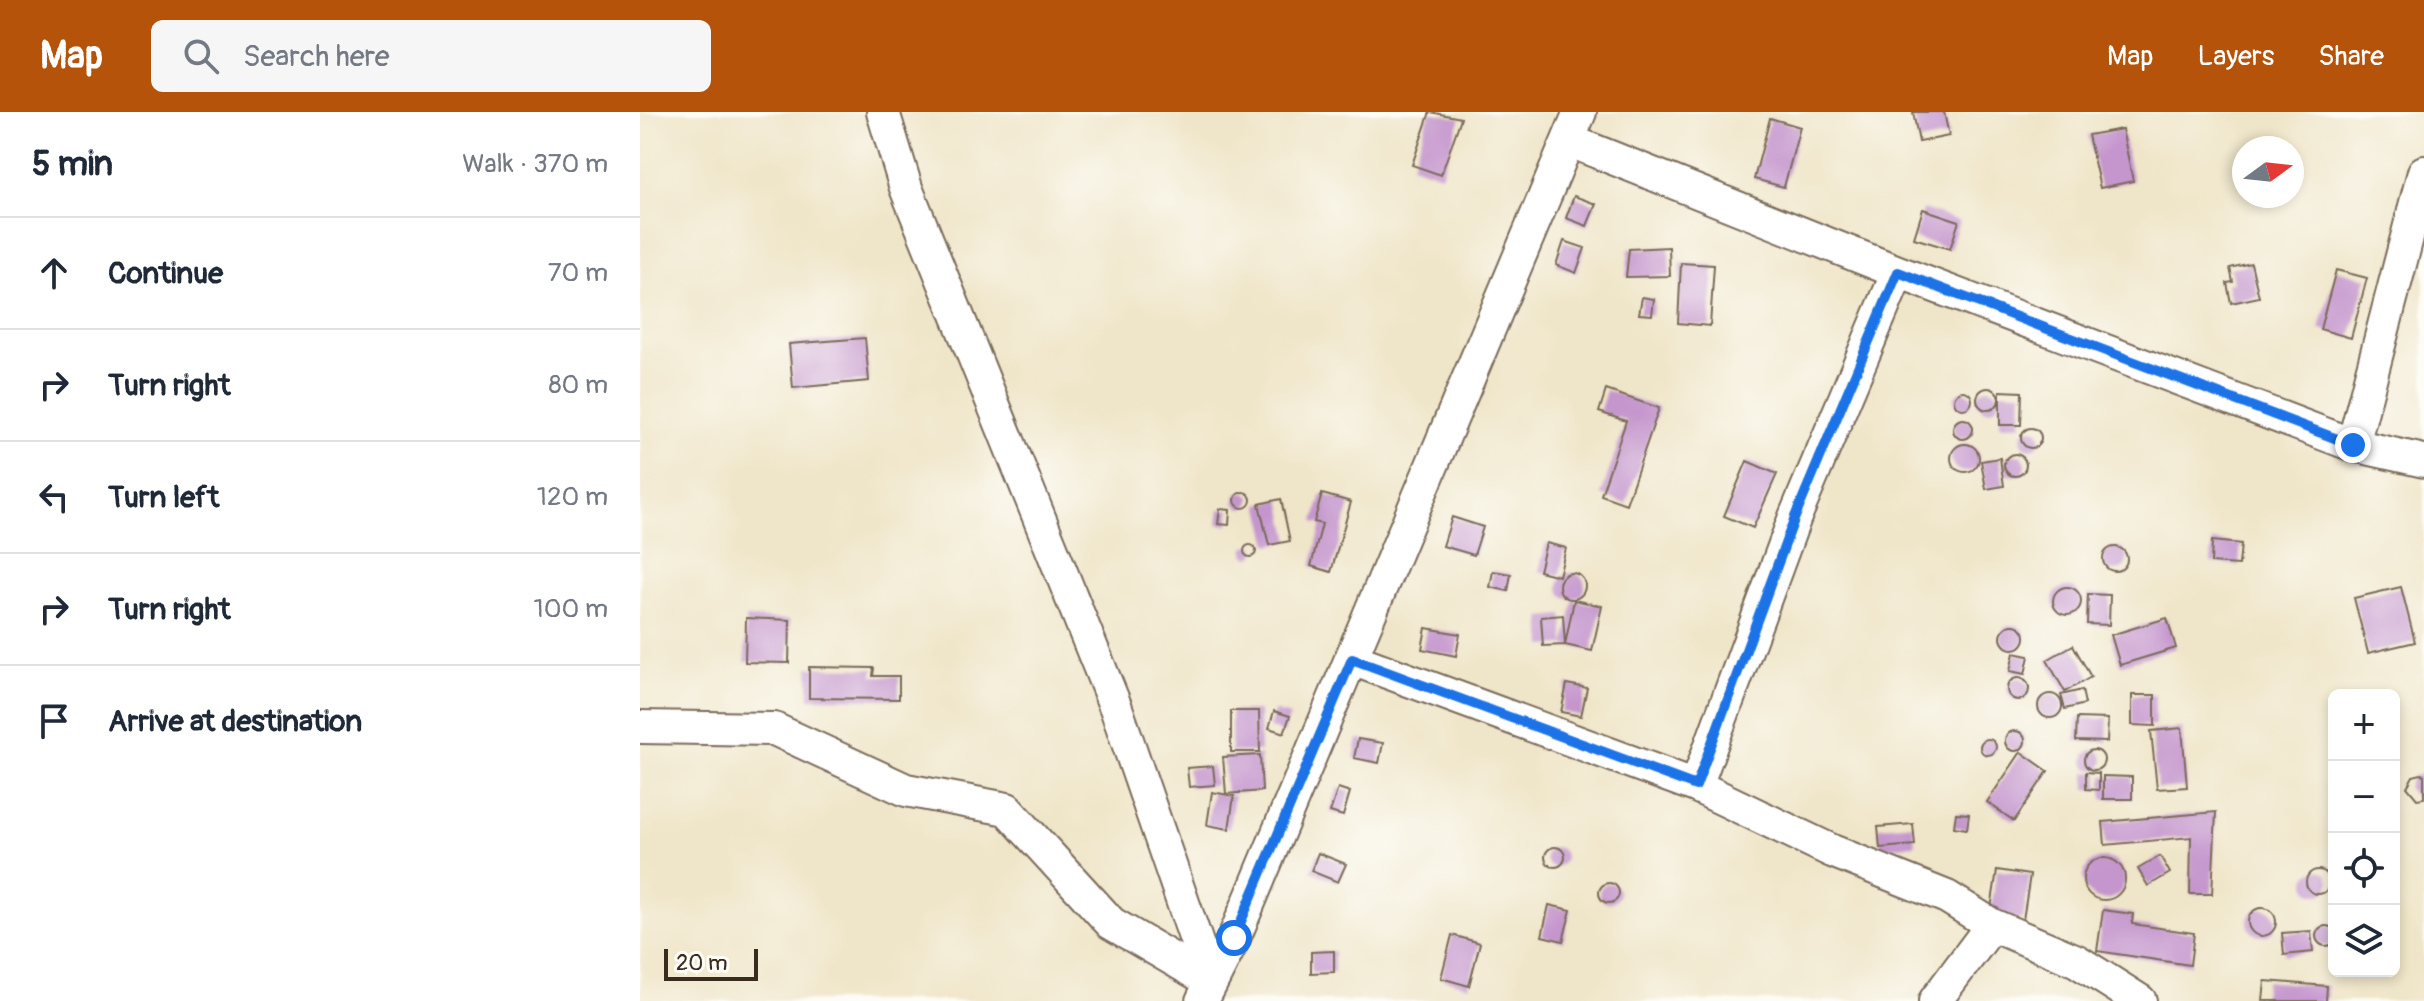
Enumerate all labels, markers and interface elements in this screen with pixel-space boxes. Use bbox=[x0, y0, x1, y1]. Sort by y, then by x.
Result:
search box bbox=[151, 20, 711, 92]
text: Map bbox=[40, 32, 103, 80]
icon: search bbox=[179, 34, 223, 78]
text: Search here bbox=[243, 38, 390, 75]
text: Map bbox=[2107, 39, 2153, 74]
text: Layers bbox=[2197, 39, 2274, 74]
text: Share bbox=[2318, 39, 2384, 74]
north arrow bbox=[2232, 136, 2304, 208]
text: 5 min bbox=[32, 143, 113, 186]
text: Walk · 370 m bbox=[462, 148, 608, 180]
icon: ahead bbox=[32, 251, 76, 295]
text: Continue bbox=[108, 255, 223, 292]
text: 70 m bbox=[548, 257, 608, 289]
icon: right bbox=[32, 363, 76, 407]
text: Turn right bbox=[108, 367, 231, 404]
text: 80 m bbox=[548, 369, 608, 401]
route end bbox=[2335, 427, 2371, 463]
icon: left bbox=[32, 475, 76, 519]
text: Turn left bbox=[108, 479, 219, 516]
text: 120 m bbox=[537, 481, 608, 513]
icon: right bbox=[32, 587, 76, 631]
text: Turn right bbox=[108, 591, 231, 628]
text: 100 m bbox=[534, 593, 608, 625]
map controls bbox=[2328, 689, 2400, 977]
button: + bbox=[2328, 689, 2400, 761]
icon: arrive bbox=[32, 699, 76, 743]
text: Arrive at destination bbox=[108, 703, 362, 740]
button: − bbox=[2328, 761, 2400, 833]
button: locate bbox=[2328, 833, 2400, 905]
button: layers bbox=[2328, 905, 2400, 977]
route start bbox=[1216, 920, 1252, 956]
scale bar bbox=[664, 945, 758, 981]
text: 20 m bbox=[676, 949, 728, 977]

